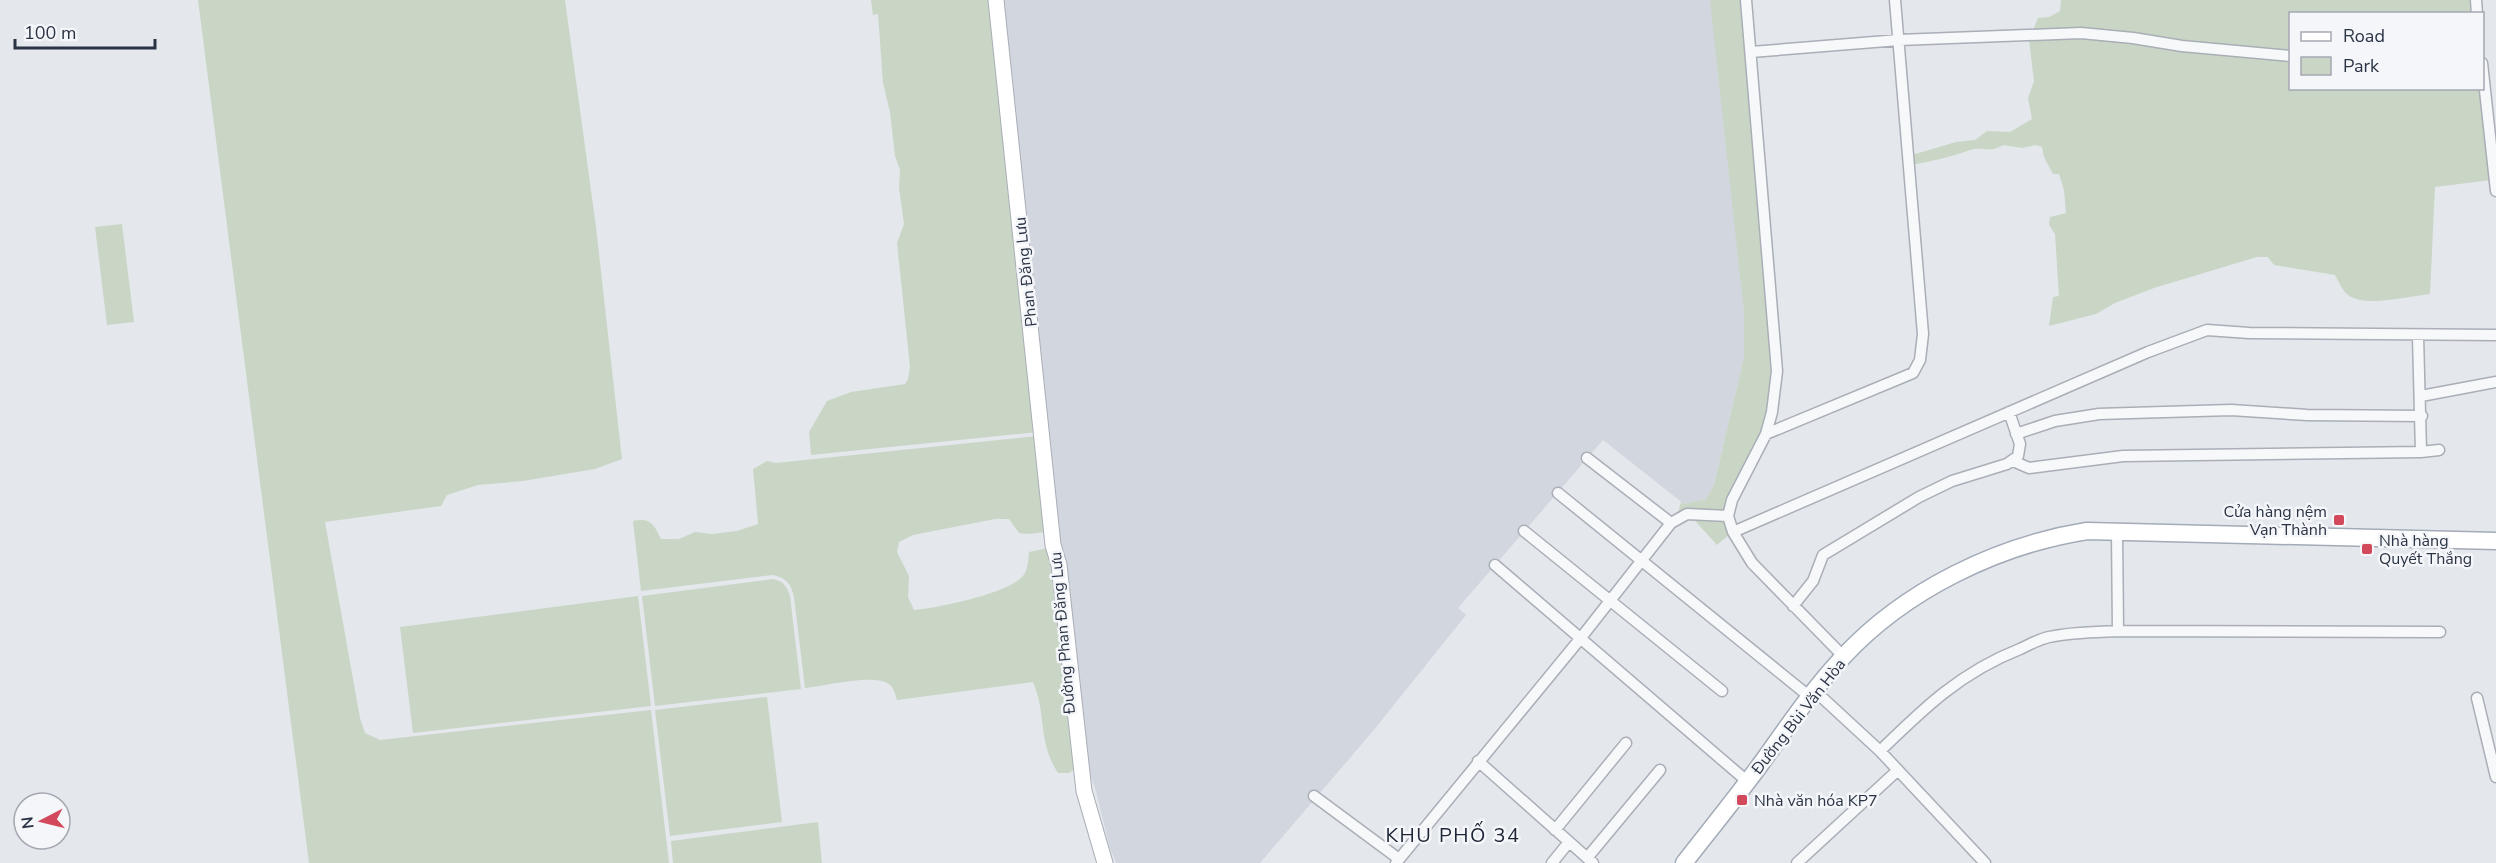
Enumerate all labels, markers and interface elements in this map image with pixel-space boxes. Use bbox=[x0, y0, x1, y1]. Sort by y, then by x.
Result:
scale bar bbox=[15, 12, 154, 50]
legend bbox=[2289, 12, 2484, 90]
text: 100 m bbox=[24, 21, 76, 45]
text: Road bbox=[2343, 24, 2385, 48]
text: Park bbox=[2343, 54, 2380, 78]
street label: Phan Đăng Lưu bbox=[1009, 216, 1043, 328]
place label: Cửa hàng nệm Vạn Thành bbox=[2223, 501, 2327, 541]
marker: Cửa hàng nệm Vạn Thành bbox=[2332, 513, 2346, 527]
place label: Nhà hàng Quyết Thắng bbox=[2379, 530, 2472, 570]
marker: Nhà hàng Quyết Thắng bbox=[2360, 542, 2374, 556]
street label: Đường Phan Đăng Lưu bbox=[1045, 551, 1081, 716]
street label: Đường Bùi Văn Hòa bbox=[1746, 654, 1851, 780]
place label: Nhà văn hóa KP7 bbox=[1754, 790, 1878, 812]
north arrow bbox=[12, 791, 72, 851]
marker: Nhà văn hóa KP7 bbox=[1735, 793, 1749, 807]
text: N bbox=[16, 815, 40, 830]
district label: KHU PHỐ 34 bbox=[1386, 821, 1520, 849]

